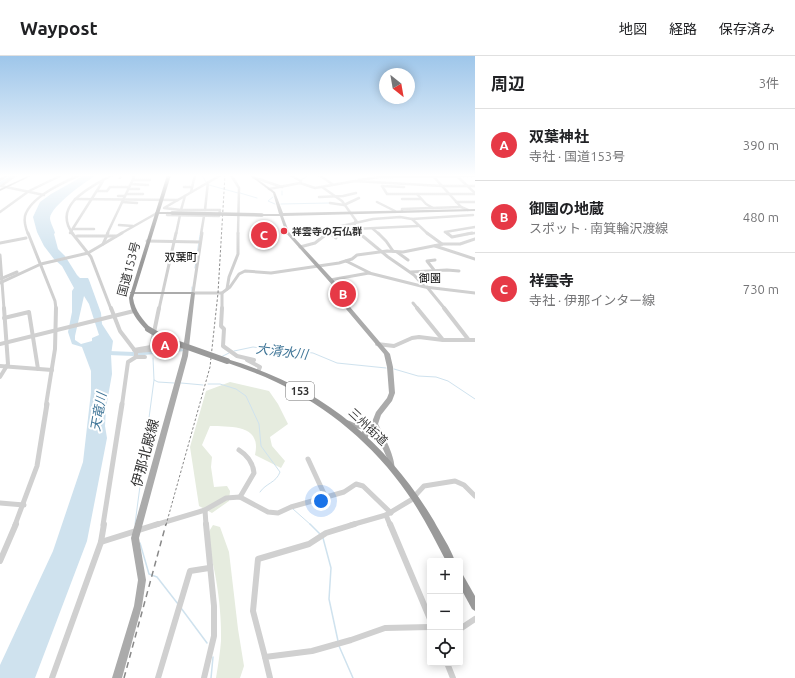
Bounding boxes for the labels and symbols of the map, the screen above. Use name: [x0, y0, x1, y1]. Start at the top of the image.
north arrow: [379, 68, 415, 104]
pin: C: [251, 220, 277, 250]
marker: 祥雲寺の石仏群: [279, 226, 289, 236]
place label: 祥雲寺の石仏群: [292, 226, 362, 237]
street label: 国道153号: [115, 240, 142, 298]
district label: 双葉町: [165, 251, 198, 263]
district label: 御園: [418, 272, 441, 284]
pin: B: [330, 279, 356, 309]
pin: A: [152, 330, 178, 360]
water label: 大清水川: [255, 341, 311, 361]
road number: 153: [286, 382, 314, 400]
water label: 天竜川: [88, 390, 109, 432]
street label: 三州街道: [346, 406, 390, 448]
street label: 伊那北殿線: [128, 417, 162, 489]
your location: [311, 491, 331, 511]

